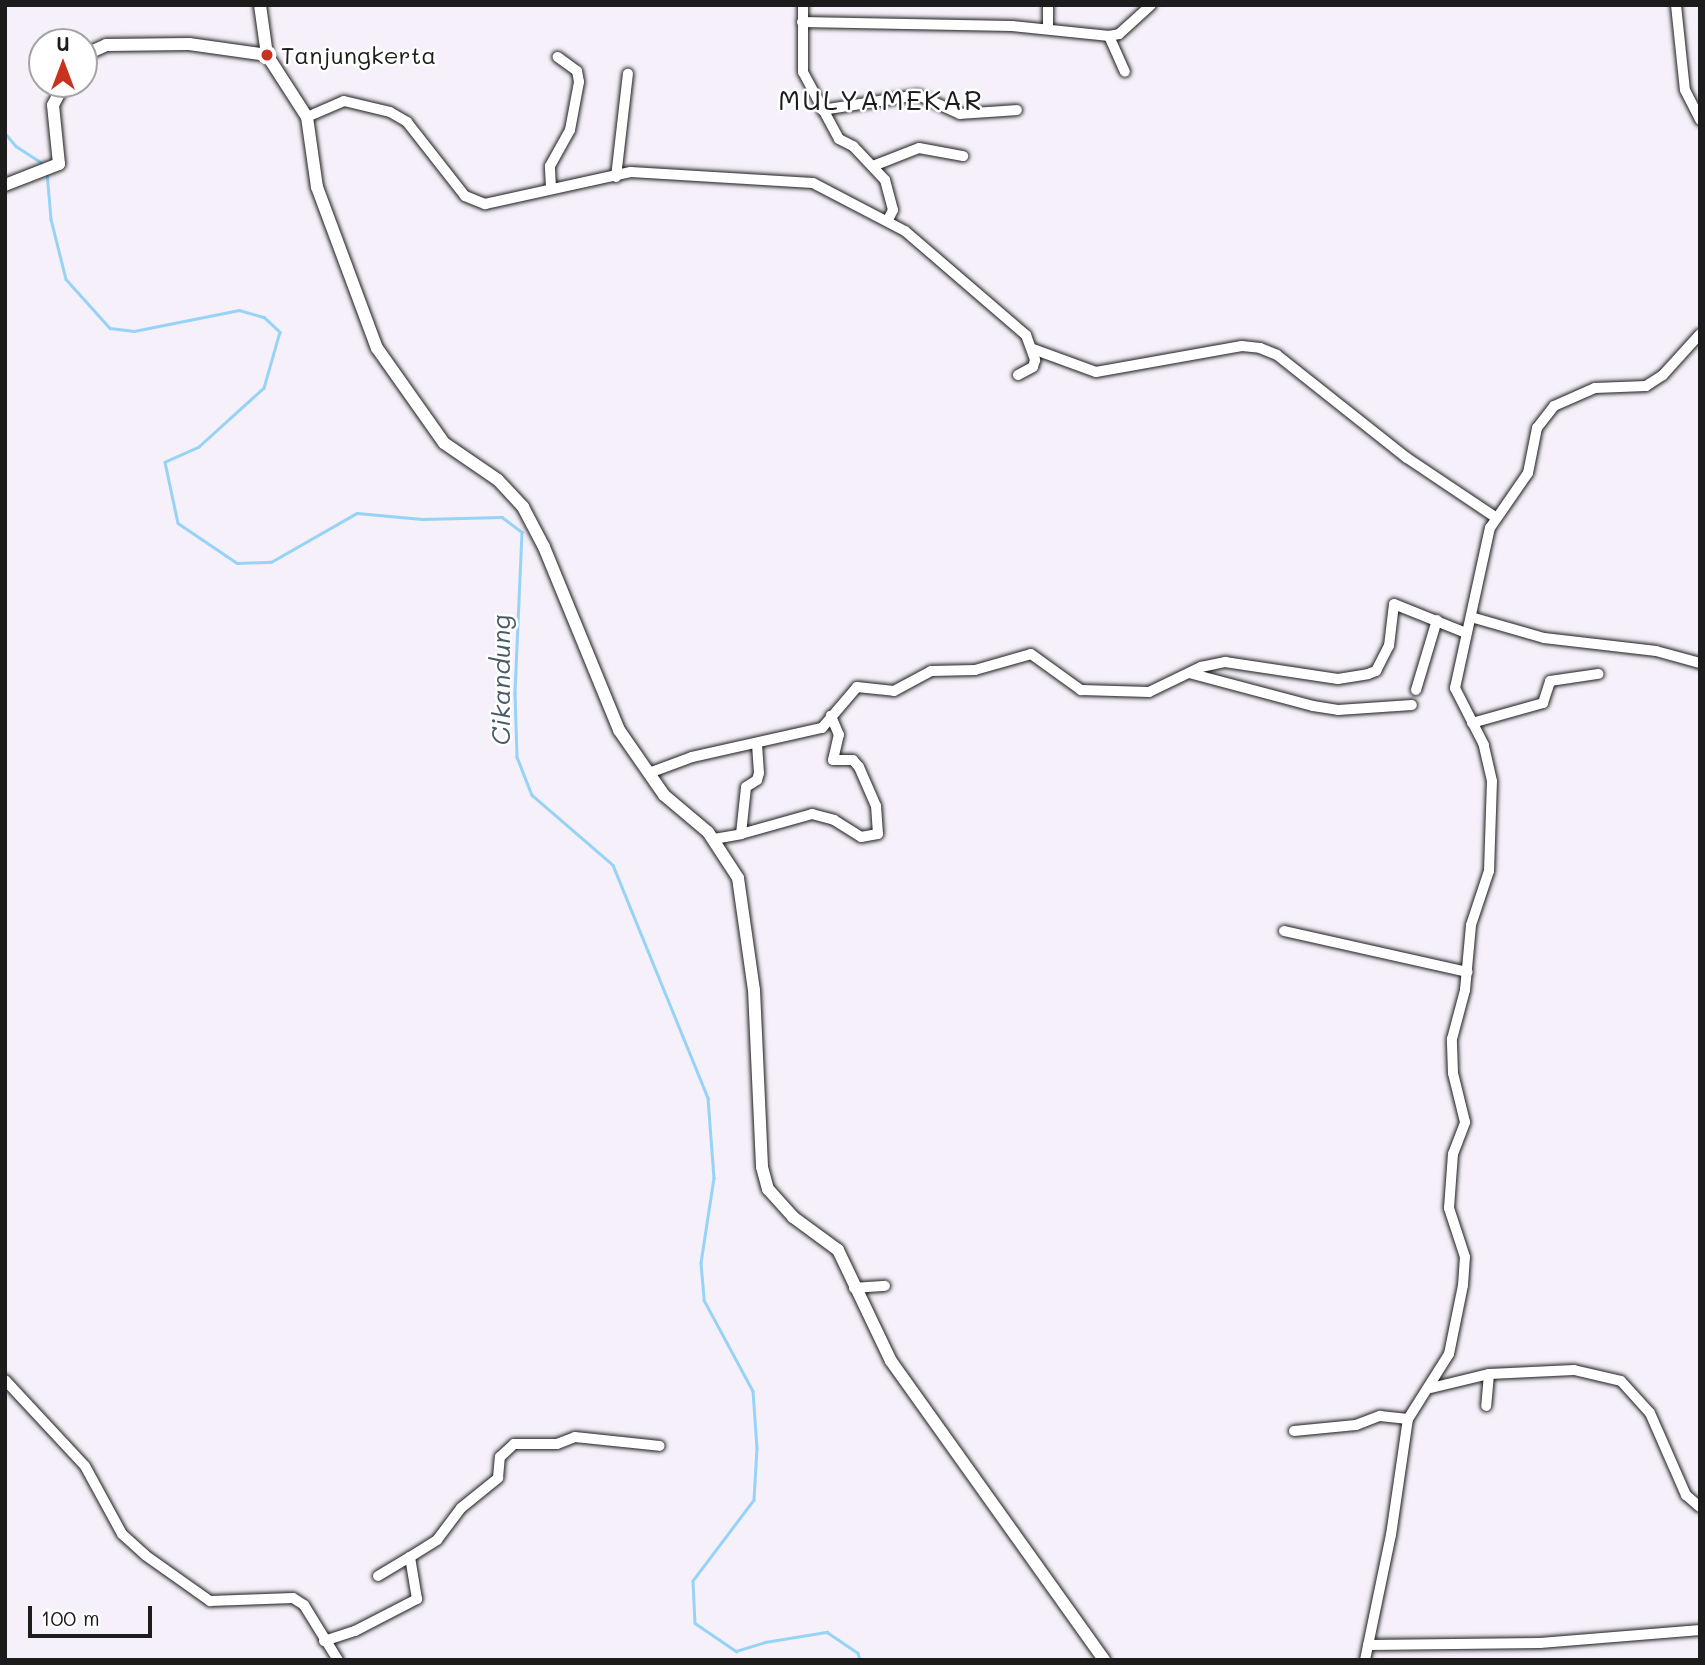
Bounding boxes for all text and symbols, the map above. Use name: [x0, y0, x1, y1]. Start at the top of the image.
north arrow: [28, 28, 98, 98]
text: U: [56, 31, 70, 56]
place label: Tanjungkerta: [281, 41, 436, 69]
marker: Tanjungkerta: [259, 47, 275, 63]
district label: MULYAMEKAR: [779, 82, 983, 116]
water label: Cikandung: [485, 614, 517, 746]
scale bar: [32, 1592, 156, 1636]
text: 100 m: [41, 1604, 100, 1631]

